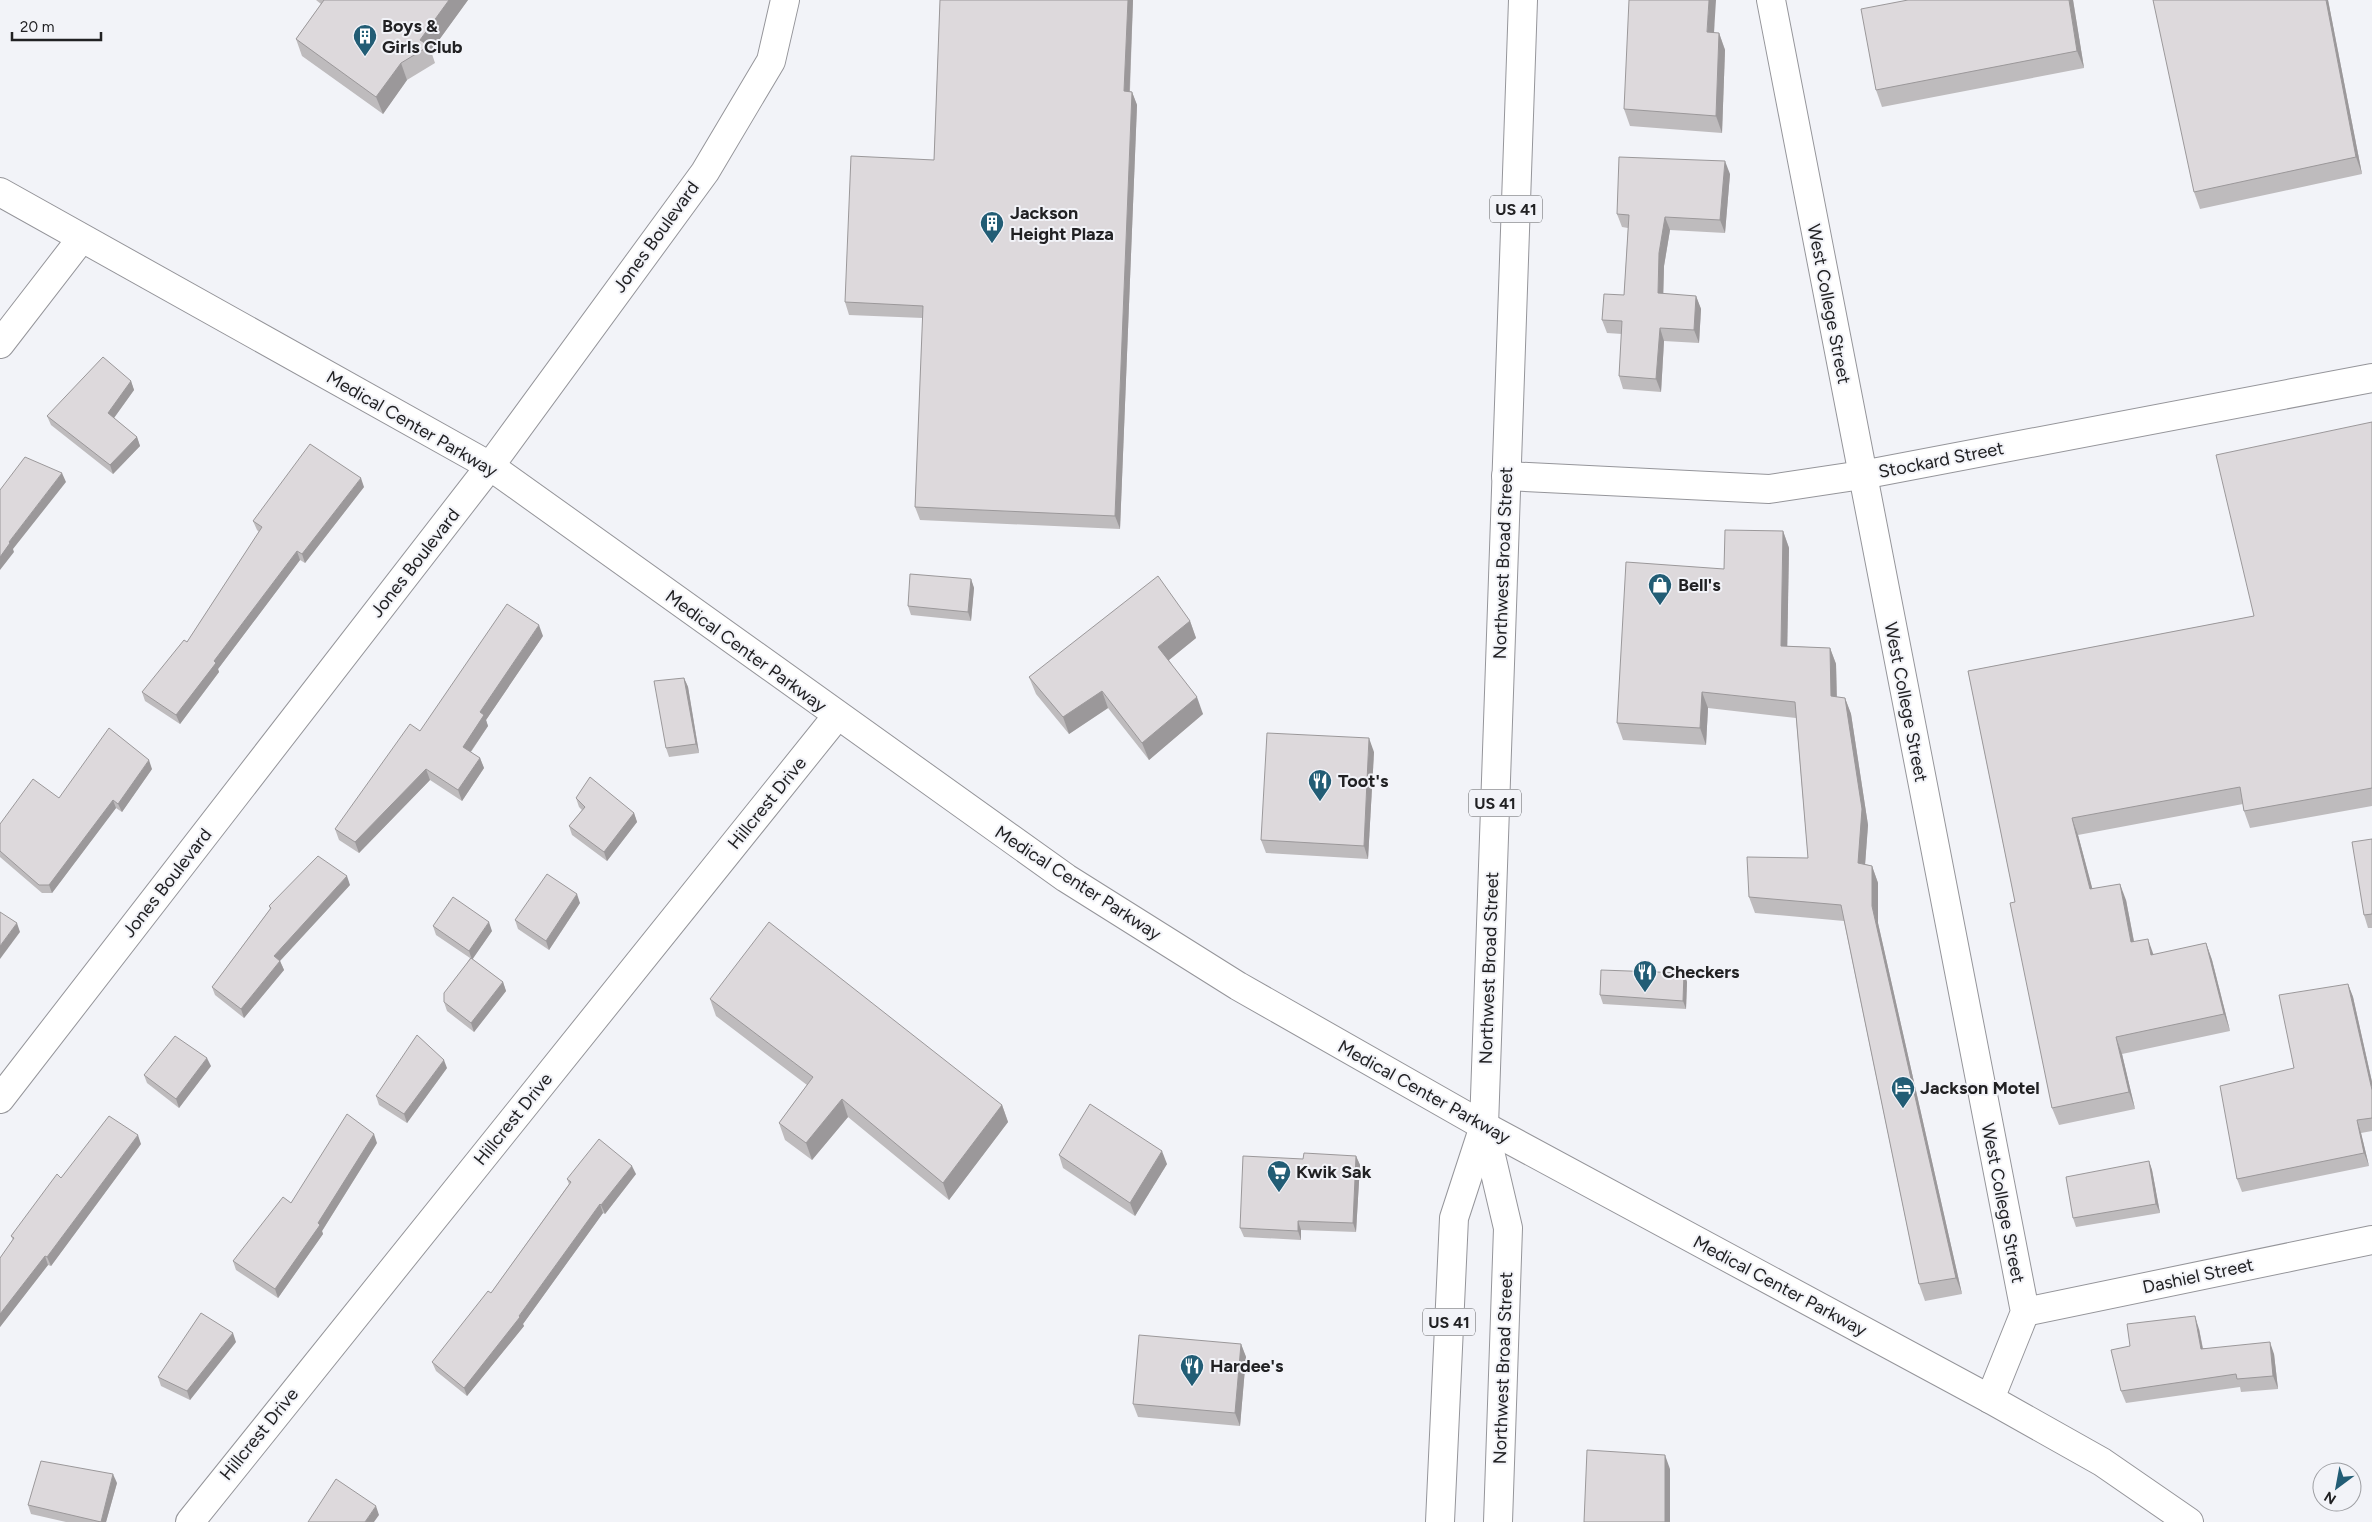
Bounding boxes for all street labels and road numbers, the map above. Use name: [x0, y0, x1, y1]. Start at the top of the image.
street label: Jones Boulevard: [608, 177, 704, 297]
road number: US 41: [1490, 195, 1542, 222]
street label: West College Street: [1803, 222, 1855, 386]
street label: Medical Center Parkway: [323, 366, 502, 482]
street label: Stockard Street: [1876, 437, 2006, 483]
street label: Northwest Broad Street: [1489, 466, 1517, 660]
street label: Jones Boulevard: [366, 504, 464, 622]
street label: Medical Center Parkway: [661, 585, 831, 717]
street label: West College Street: [1880, 620, 1932, 784]
street label: Hillcrest Drive: [723, 752, 811, 854]
road number: US 41: [1469, 790, 1521, 816]
street label: Medical Center Parkway: [991, 821, 1166, 945]
street label: Jones Boulevard: [118, 824, 216, 942]
street label: Northwest Broad Street: [1475, 871, 1503, 1065]
street label: Medical Center Parkway: [1334, 1035, 1515, 1149]
street label: Hillcrest Drive: [469, 1068, 557, 1170]
street label: West College Street: [1977, 1121, 2029, 1285]
street label: Medical Center Parkway: [1689, 1231, 1871, 1341]
street label: Dashiel Street: [2141, 1253, 2256, 1298]
street label: Northwest Broad Street: [1489, 1271, 1517, 1465]
road number: US 41: [1423, 1308, 1475, 1335]
street label: Hillcrest Drive: [215, 1383, 303, 1485]

